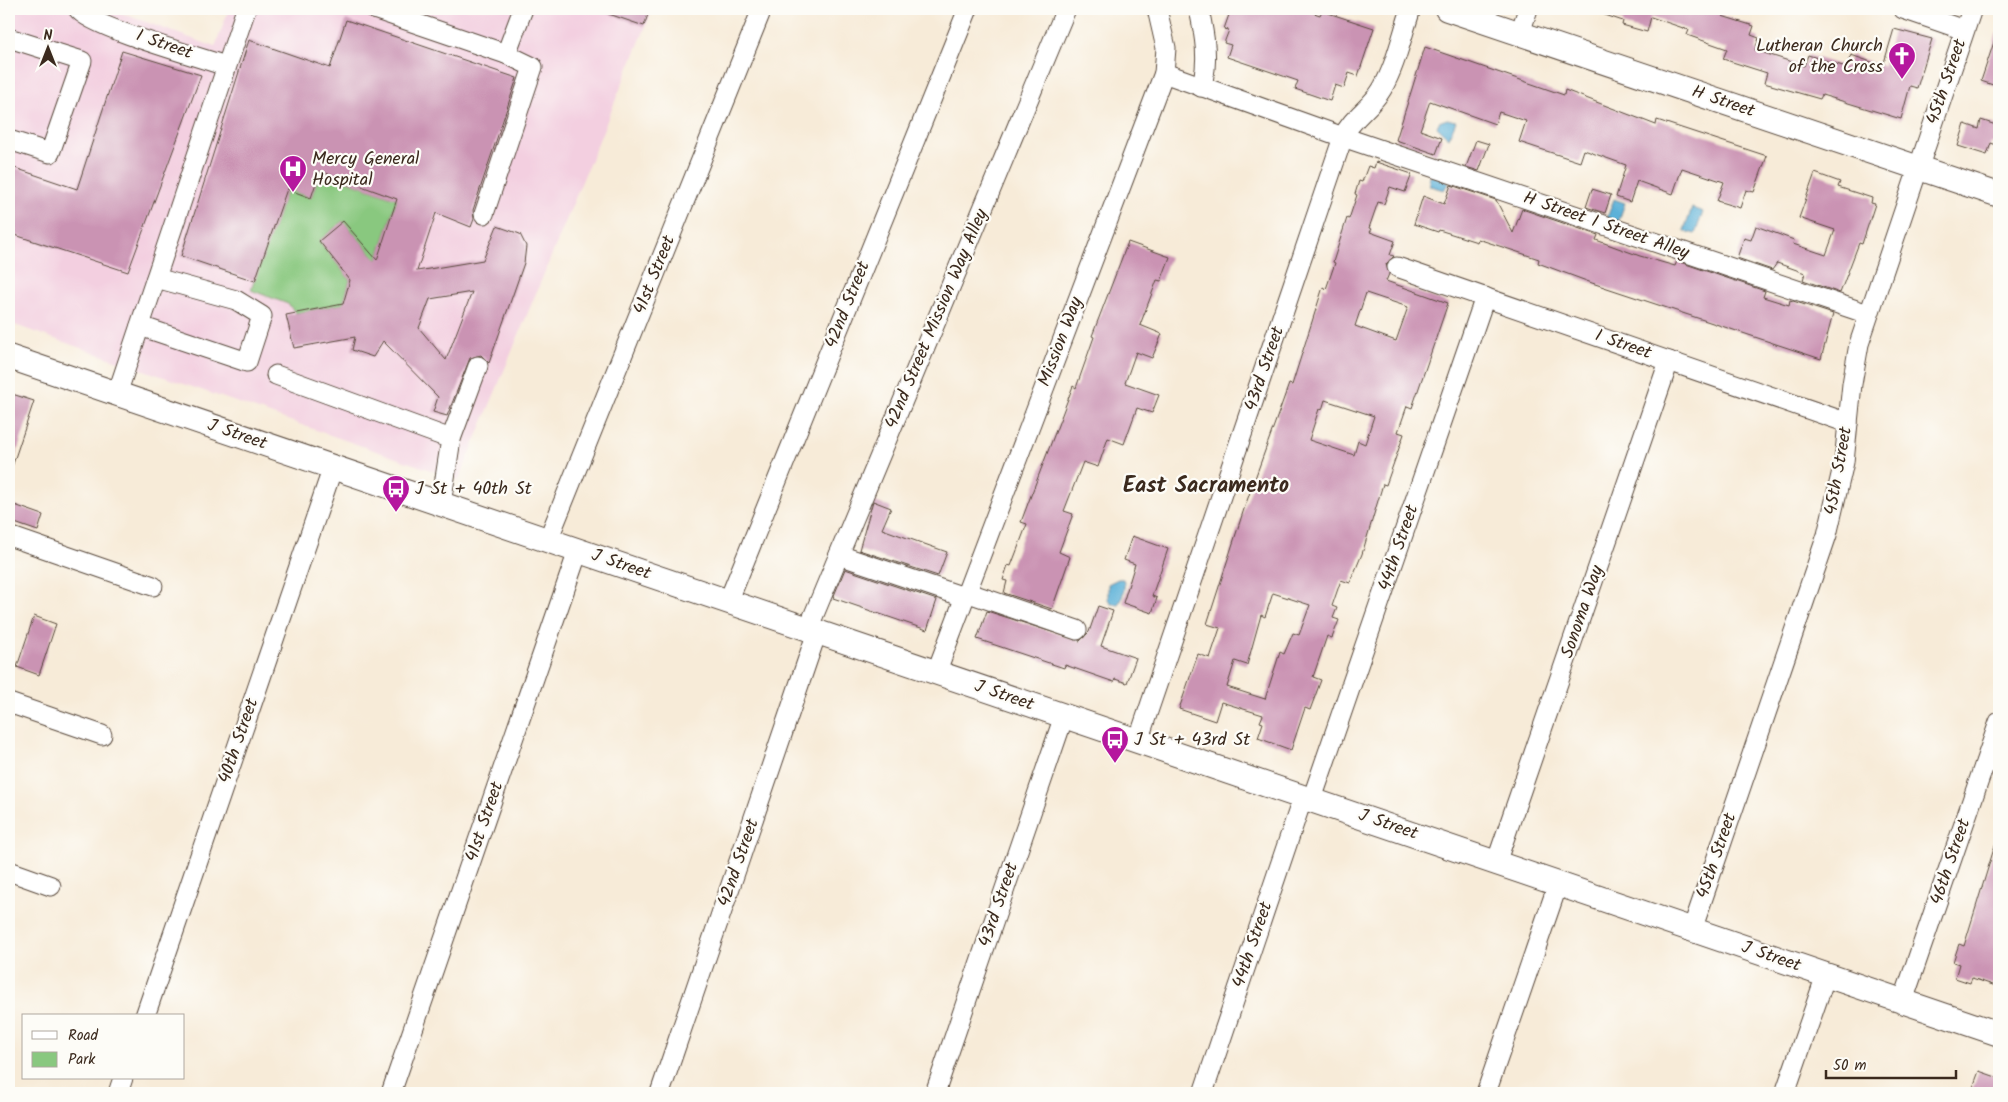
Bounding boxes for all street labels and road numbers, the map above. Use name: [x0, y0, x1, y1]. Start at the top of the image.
street label: I Street: [132, 22, 197, 69]
street label: 45th Street: [1919, 34, 1976, 129]
street label: H Street: [1688, 78, 1759, 127]
street label: H Street I Street Alley: [1519, 184, 1694, 268]
street label: 42nd Street Mission Way Alley: [877, 204, 997, 434]
street label: 41st Street: [626, 230, 684, 319]
street label: 42nd Street: [817, 256, 879, 353]
street label: Mission Way: [1031, 292, 1092, 391]
street label: 43rd Street: [1237, 322, 1293, 415]
street label: I Street: [1591, 322, 1656, 369]
street label: J Street: [203, 411, 272, 459]
street label: 45th Street: [1817, 424, 1861, 517]
street label: 44th Street: [1371, 500, 1428, 595]
street label: J Street: [587, 541, 656, 589]
street label: Sonoma Way: [1554, 561, 1613, 662]
street label: J Street: [970, 672, 1039, 720]
street label: 40th Street: [211, 694, 267, 788]
street label: 41st Street: [458, 777, 513, 866]
street label: J Street: [1354, 801, 1423, 849]
street label: 45th Street: [1689, 808, 1746, 903]
street label: 42nd Street: [710, 814, 768, 911]
street label: 46th Street: [1923, 814, 1980, 909]
street label: 43rd Street: [971, 858, 1027, 951]
street label: 44th Street: [1225, 897, 1282, 992]
street label: J Street: [1737, 933, 1806, 981]

